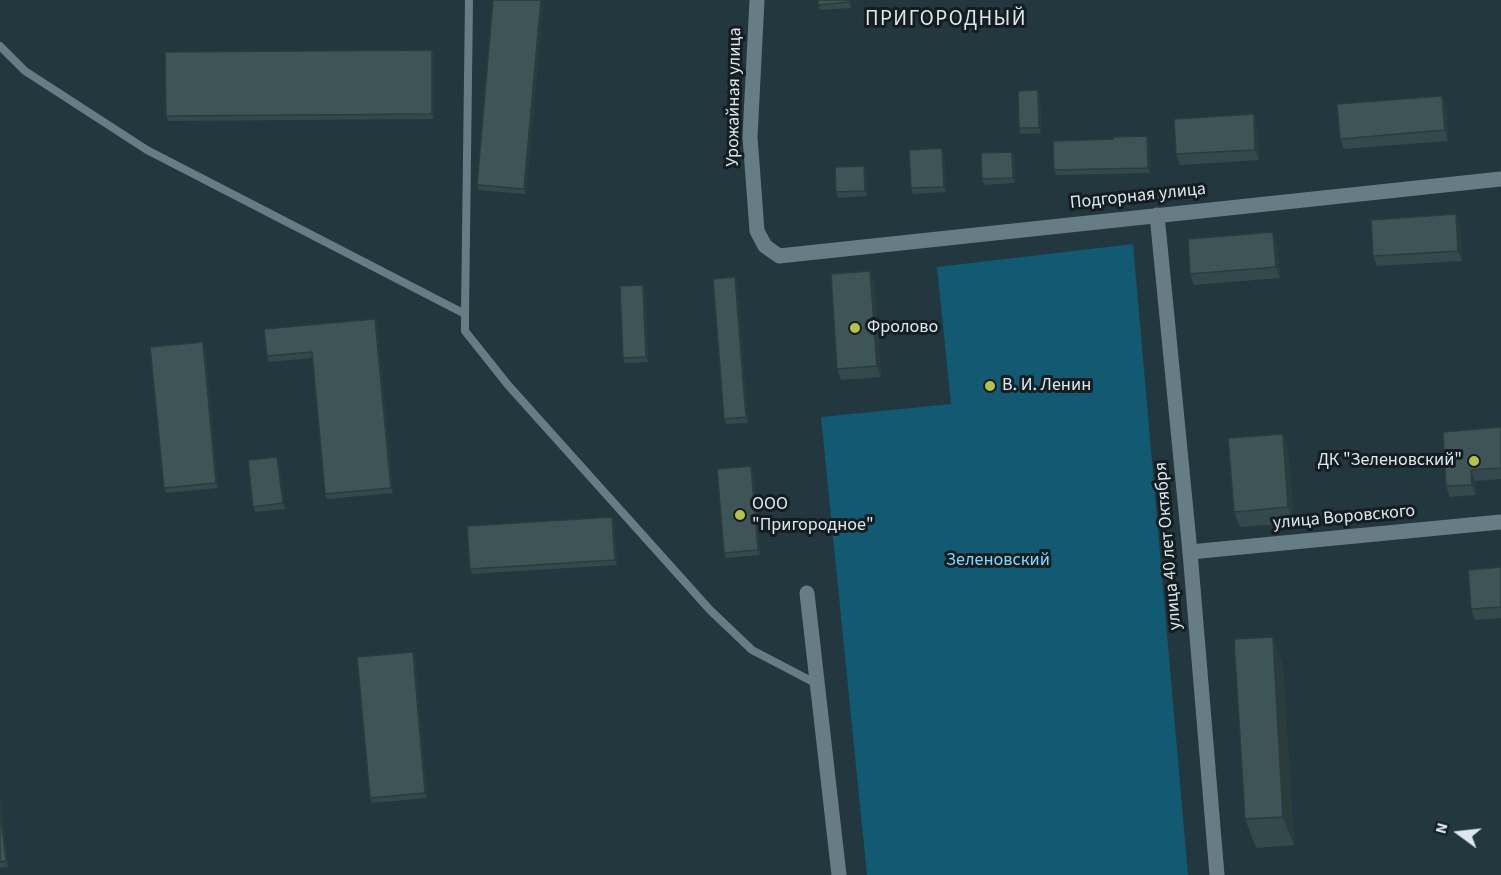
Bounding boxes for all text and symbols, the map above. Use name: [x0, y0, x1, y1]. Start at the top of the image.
district label: ПРИГОРОДНЫЙ: [865, 7, 1027, 33]
street label: Урожайная улица: [723, 27, 747, 167]
street label: Подгорная улица: [1069, 179, 1207, 215]
place label: Фролово: [867, 317, 938, 339]
marker: Фролово: [848, 321, 862, 335]
place label: В. И. Ленин: [1002, 375, 1091, 397]
marker: В. И. Ленин: [983, 379, 997, 393]
place label: ДК "Зеленовский": [1318, 450, 1462, 472]
marker: ДК "Зеленовский": [1467, 454, 1481, 468]
street label: улица 40 лет Октября: [1151, 461, 1187, 631]
place label: ООО "Пригородное": [752, 494, 874, 536]
street label: улица Воровского: [1272, 501, 1416, 535]
marker: ООО "Пригородное": [733, 508, 747, 522]
park label: Зеленовский: [946, 550, 1050, 572]
north arrow: [1429, 803, 1489, 863]
text: N: [1430, 820, 1454, 836]

